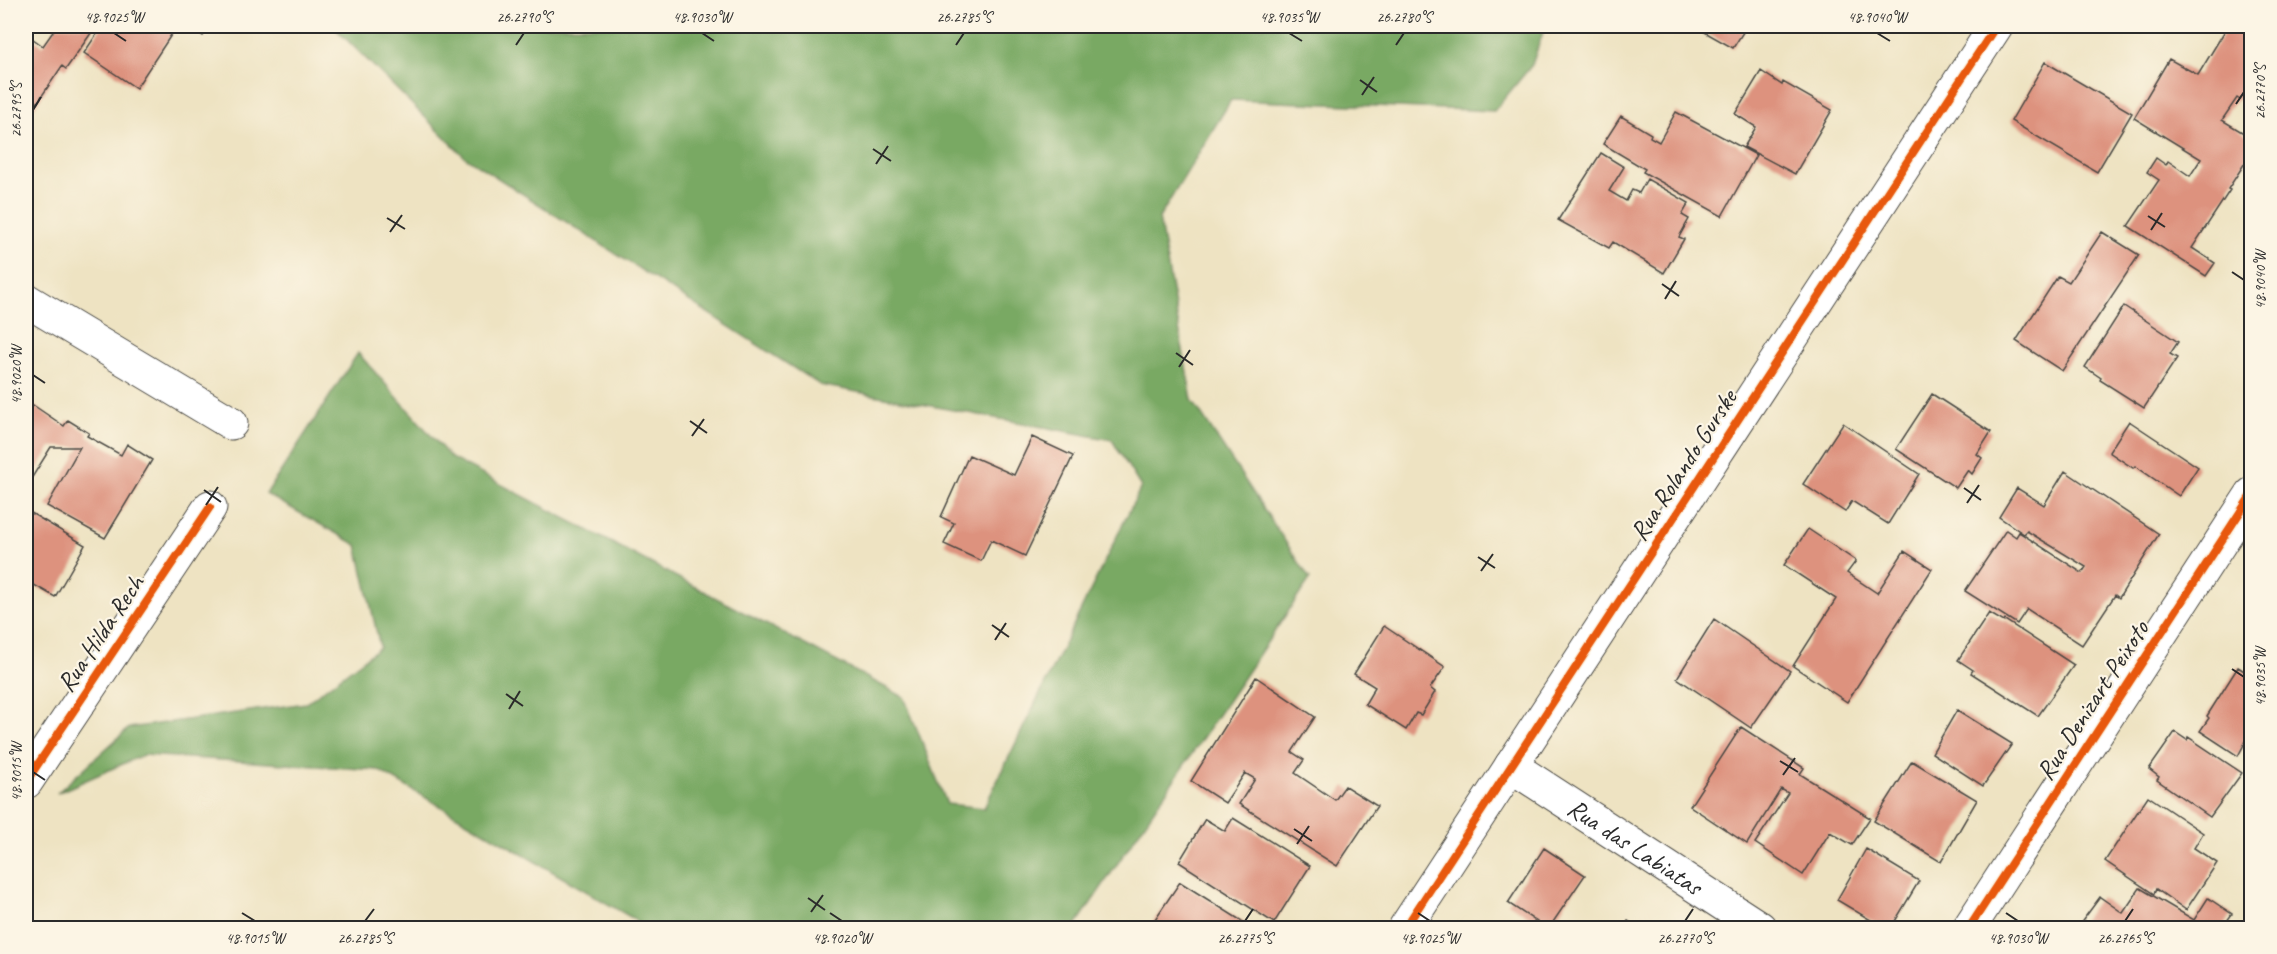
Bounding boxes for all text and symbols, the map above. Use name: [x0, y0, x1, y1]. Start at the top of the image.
text: 48.9025°W: [85, 8, 146, 27]
text: 26.2790°S: [496, 8, 554, 27]
text: 48.9030°W: [673, 8, 734, 27]
text: 26.2785°S: [936, 8, 994, 27]
text: 48.9035°W: [1260, 8, 1321, 27]
text: 26.2780°S: [1376, 8, 1434, 27]
text: 48.9040°W: [1848, 8, 1909, 27]
text: 26.2770°S: [2251, 62, 2270, 120]
text: 26.2795°S: [7, 80, 26, 138]
text: 48.9040°W: [2251, 248, 2270, 309]
text: 48.9020°W: [7, 343, 26, 404]
street label: Rua Rolando Gurske: [1622, 382, 1746, 547]
street label: Rua Hilda Rech: [49, 567, 153, 698]
street label: Rua Denizart Peixoto: [2029, 613, 2157, 786]
text: 48.9035°W: [2251, 645, 2270, 706]
text: 48.9015°W: [7, 740, 26, 801]
street label: Rua das Labiatas: [1561, 791, 1710, 904]
text: 48.9015°W: [226, 929, 287, 948]
text: 26.2785°S: [337, 929, 395, 948]
text: 48.9020°W: [813, 929, 874, 948]
text: 26.2775°S: [1217, 929, 1275, 948]
text: 48.9025°W: [1401, 929, 1462, 948]
text: 26.2770°S: [1657, 929, 1715, 948]
text: 48.9030°W: [1989, 929, 2050, 948]
text: 26.2765°S: [2097, 929, 2155, 948]

